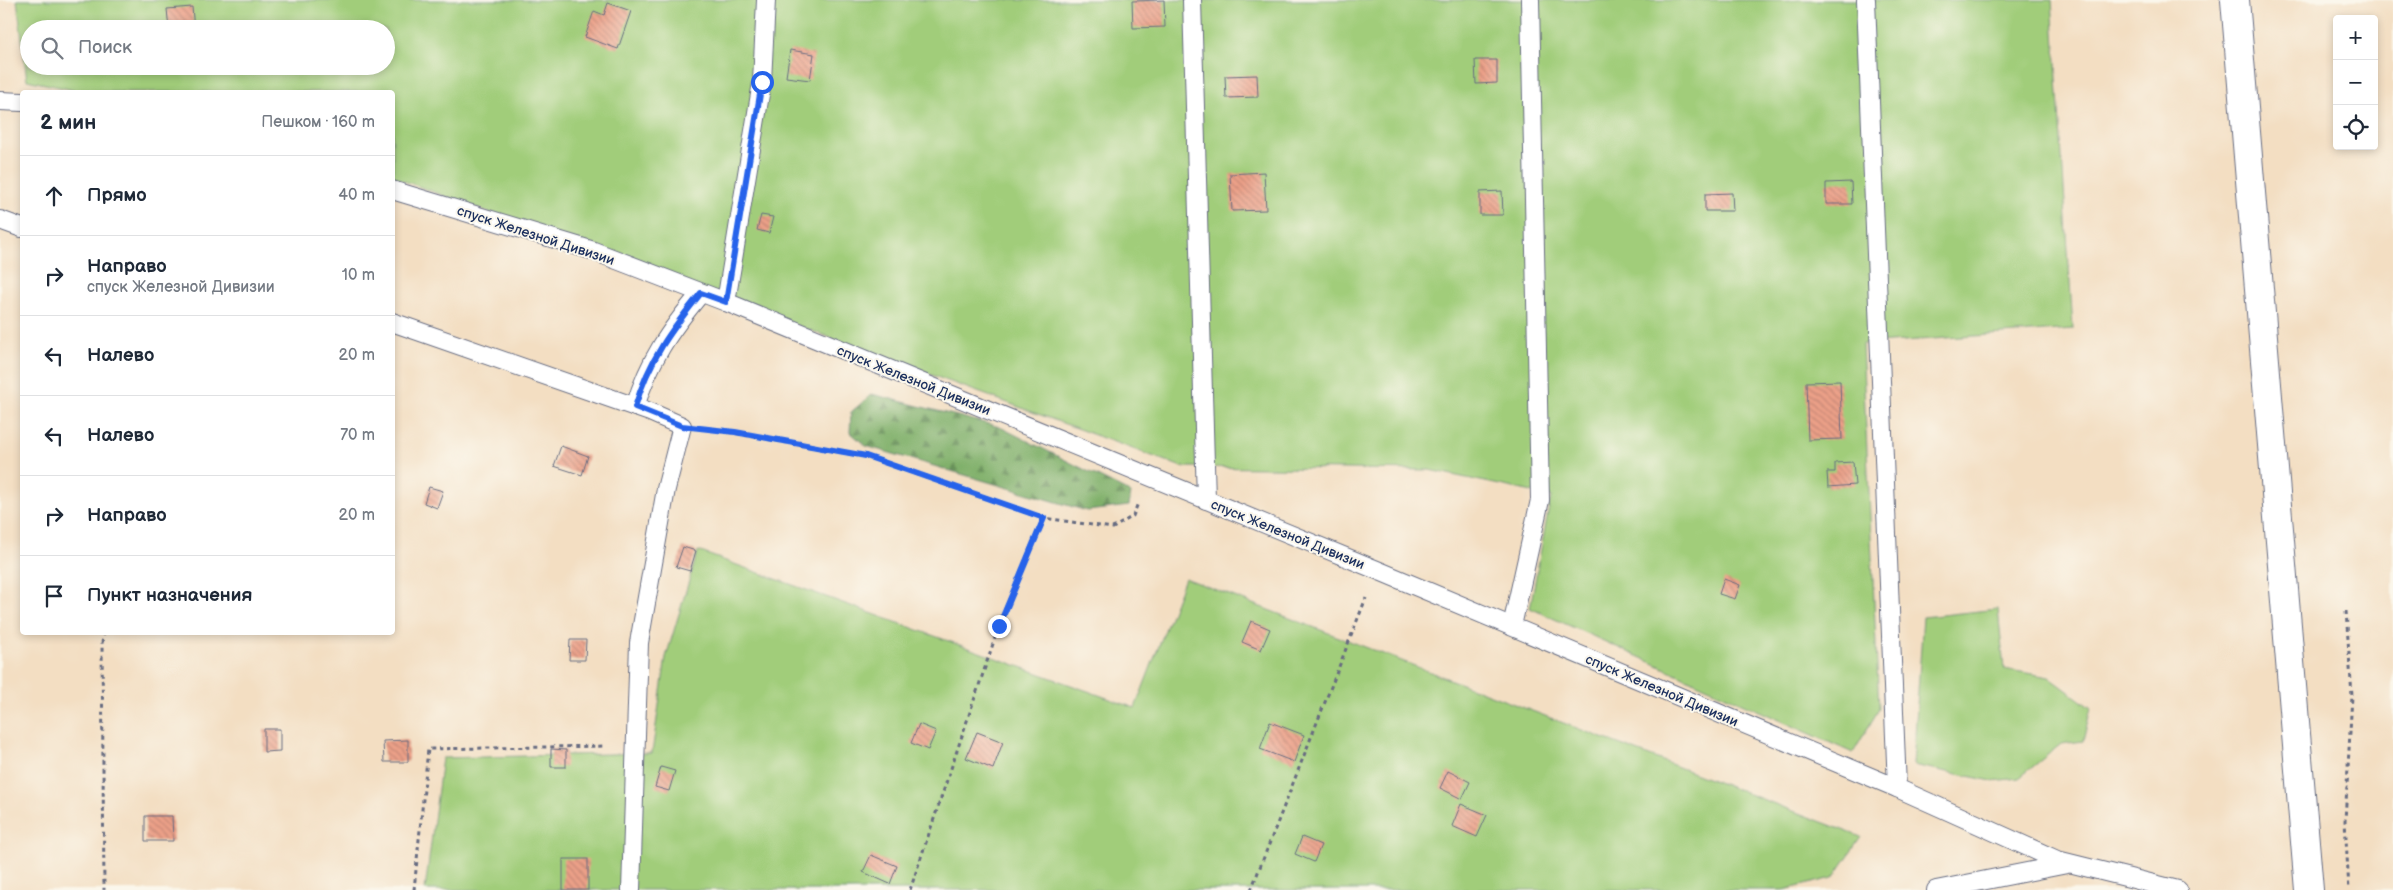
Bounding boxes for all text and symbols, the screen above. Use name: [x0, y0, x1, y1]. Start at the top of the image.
map controls: [2333, 15, 2378, 150]
button: +: [2333, 15, 2378, 60]
search box: [20, 20, 395, 75]
icon: search: [38, 34, 66, 62]
text: Поиск: [78, 36, 132, 59]
button: −: [2333, 60, 2378, 105]
route start: [751, 71, 774, 94]
button: locate: [2333, 105, 2378, 150]
text: 2 мин: [40, 110, 96, 135]
text: Пешком · 160 m: [261, 113, 375, 132]
icon: ahead: [40, 182, 68, 210]
text: Прямо: [87, 184, 147, 207]
text: 40 m: [338, 186, 375, 205]
street label: спуск Железной Дивизии: [455, 202, 617, 269]
text: Направо: [87, 255, 167, 278]
icon: right: [40, 262, 68, 290]
text: 10 m: [342, 266, 375, 285]
text: спуск Железной Дивизии: [87, 278, 275, 297]
icon: left: [40, 342, 68, 370]
street label: спуск Железной Дивизии: [834, 342, 993, 419]
text: Налево: [87, 344, 154, 367]
text: 20 m: [339, 346, 375, 365]
icon: left: [40, 422, 68, 450]
text: Налево: [87, 424, 154, 447]
text: 70 m: [340, 426, 375, 445]
street label: спуск Железной Дивизии: [1208, 496, 1367, 573]
icon: right: [40, 502, 68, 530]
text: Направо: [87, 504, 167, 527]
text: 20 m: [339, 506, 375, 525]
icon: arrive: [40, 582, 68, 610]
text: Пункт назначения: [87, 584, 252, 607]
route end: [988, 615, 1011, 638]
street label: спуск Железной Дивизии: [1583, 651, 1741, 730]

